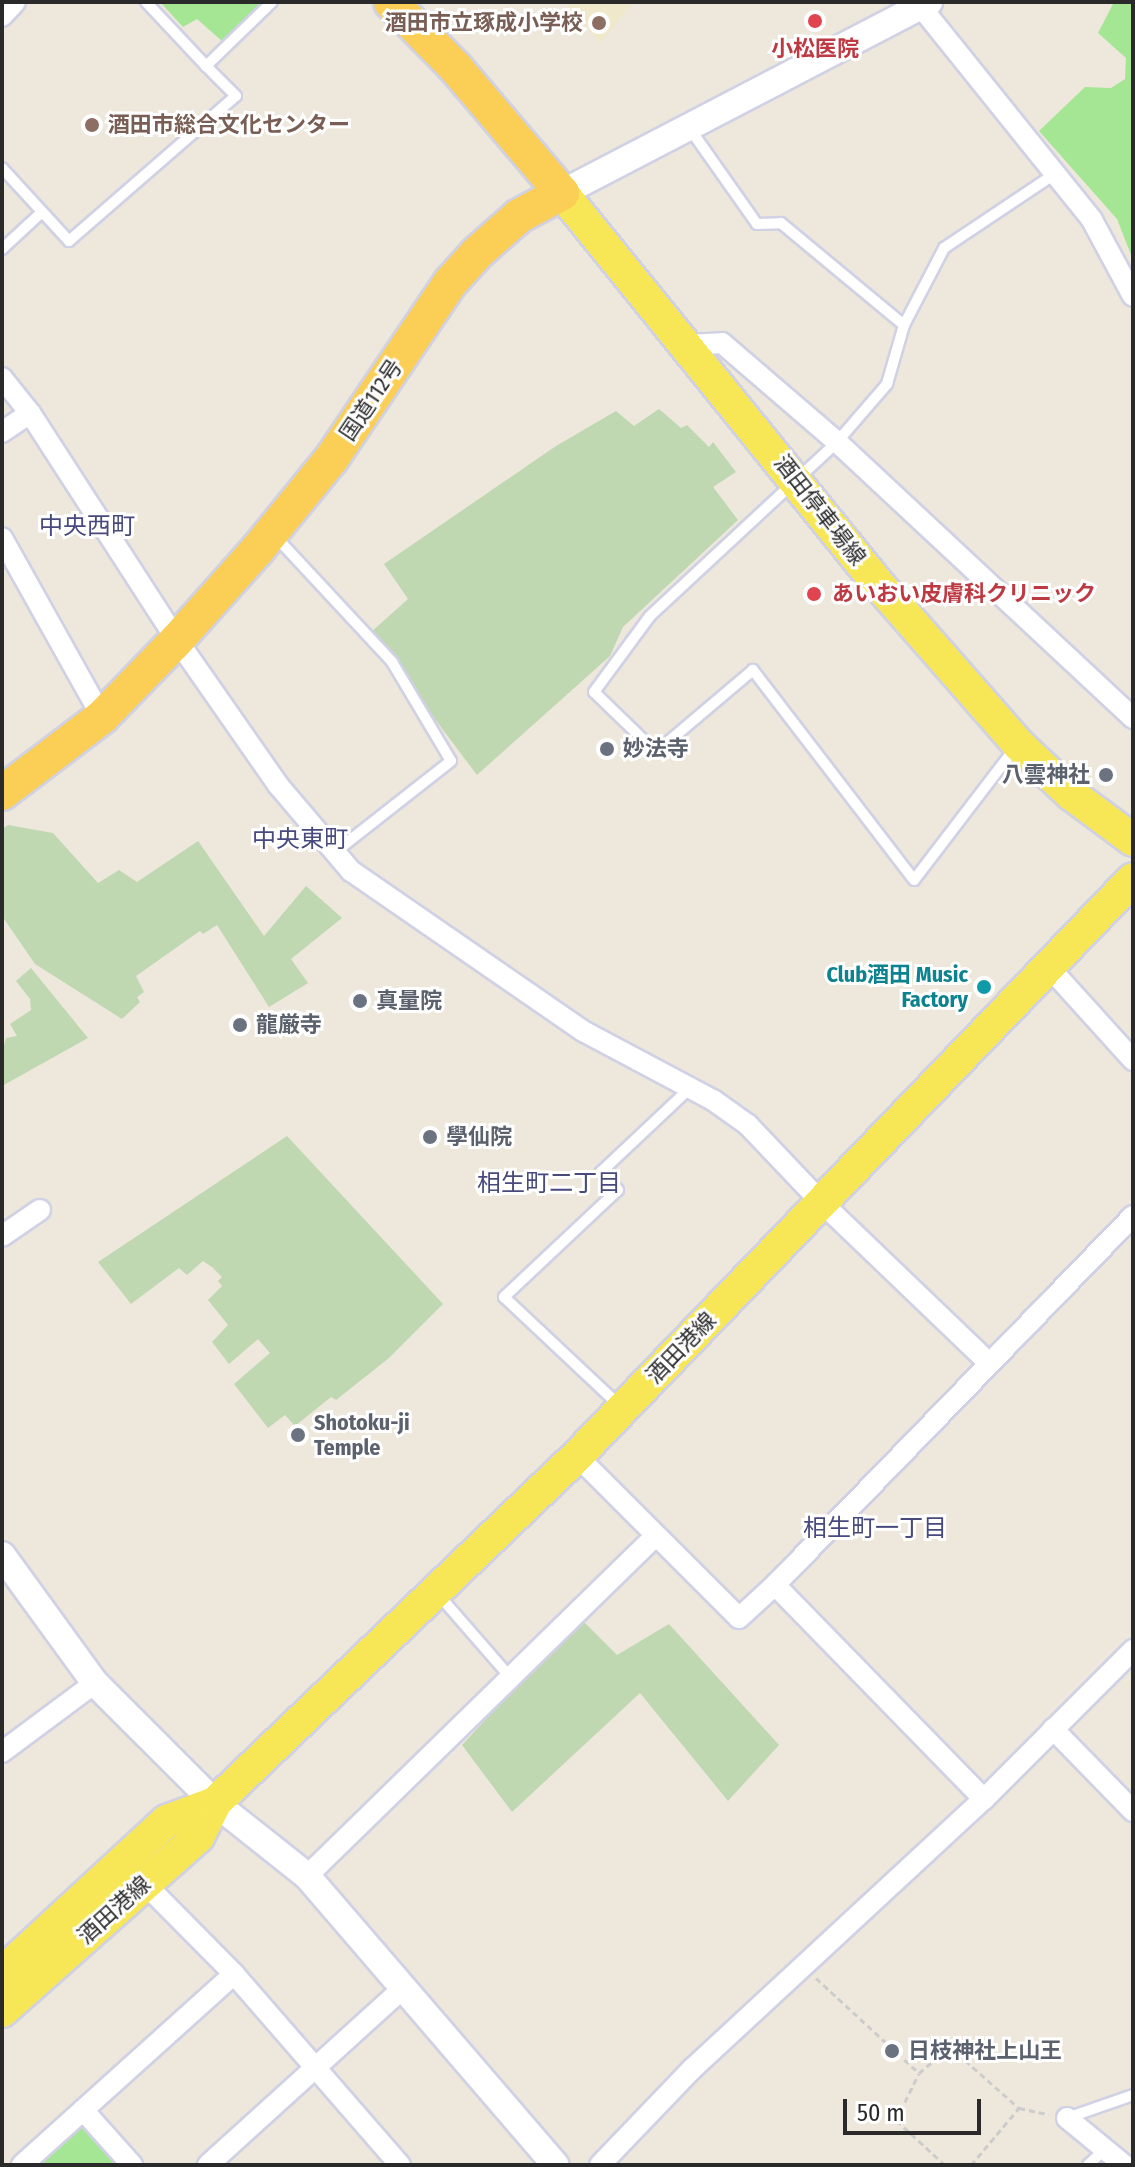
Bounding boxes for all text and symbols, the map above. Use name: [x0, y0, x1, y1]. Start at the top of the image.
place label: 酒田市立琢成小学校: [385, 10, 583, 36]
marker: 小松医院: [804, 10, 826, 32]
marker: 酒田市立琢成小学校: [590, 14, 608, 32]
place label: 小松医院: [771, 36, 859, 62]
place label: 酒田市総合文化センター: [108, 112, 350, 138]
marker: 酒田市総合文化センター: [83, 116, 101, 134]
street label: 国道112号: [334, 354, 408, 446]
street label: 酒田停車場線: [769, 450, 871, 570]
district label: 中央西町: [39, 513, 135, 541]
place label: あいおい皮膚科クリニック: [832, 581, 1096, 607]
marker: あいおい皮膚科クリニック: [803, 583, 825, 605]
place label: 妙法寺: [623, 736, 689, 762]
marker: 妙法寺: [598, 740, 616, 758]
place label: 八雲神社: [1002, 762, 1090, 788]
marker: 八雲神社: [1097, 766, 1115, 784]
district label: 中央東町: [252, 826, 348, 854]
place label: Club酒田 Music Factory: [827, 961, 968, 1012]
marker: Club酒田 Music Factory: [975, 978, 993, 996]
place label: 真量院: [376, 988, 442, 1014]
marker: 真量院: [351, 992, 369, 1010]
place label: 龍厳寺: [256, 1012, 322, 1038]
marker: 龍厳寺: [231, 1016, 249, 1034]
place label: 學仙院: [446, 1124, 512, 1150]
marker: 學仙院: [421, 1128, 439, 1146]
district label: 相生町二丁目: [477, 1170, 621, 1198]
street label: 酒田港線: [641, 1307, 721, 1389]
place label: Shotoku-ji Temple: [314, 1409, 410, 1460]
marker: Shotoku-ji Temple: [289, 1426, 307, 1444]
district label: 相生町一丁目: [803, 1515, 947, 1543]
street label: 酒田港線: [72, 1871, 156, 1949]
place label: 日枝神社上山王: [908, 2038, 1062, 2064]
marker: 日枝神社上山王: [883, 2042, 901, 2060]
scale bar: [847, 2083, 985, 2133]
text: 50 m: [857, 2099, 905, 2127]

